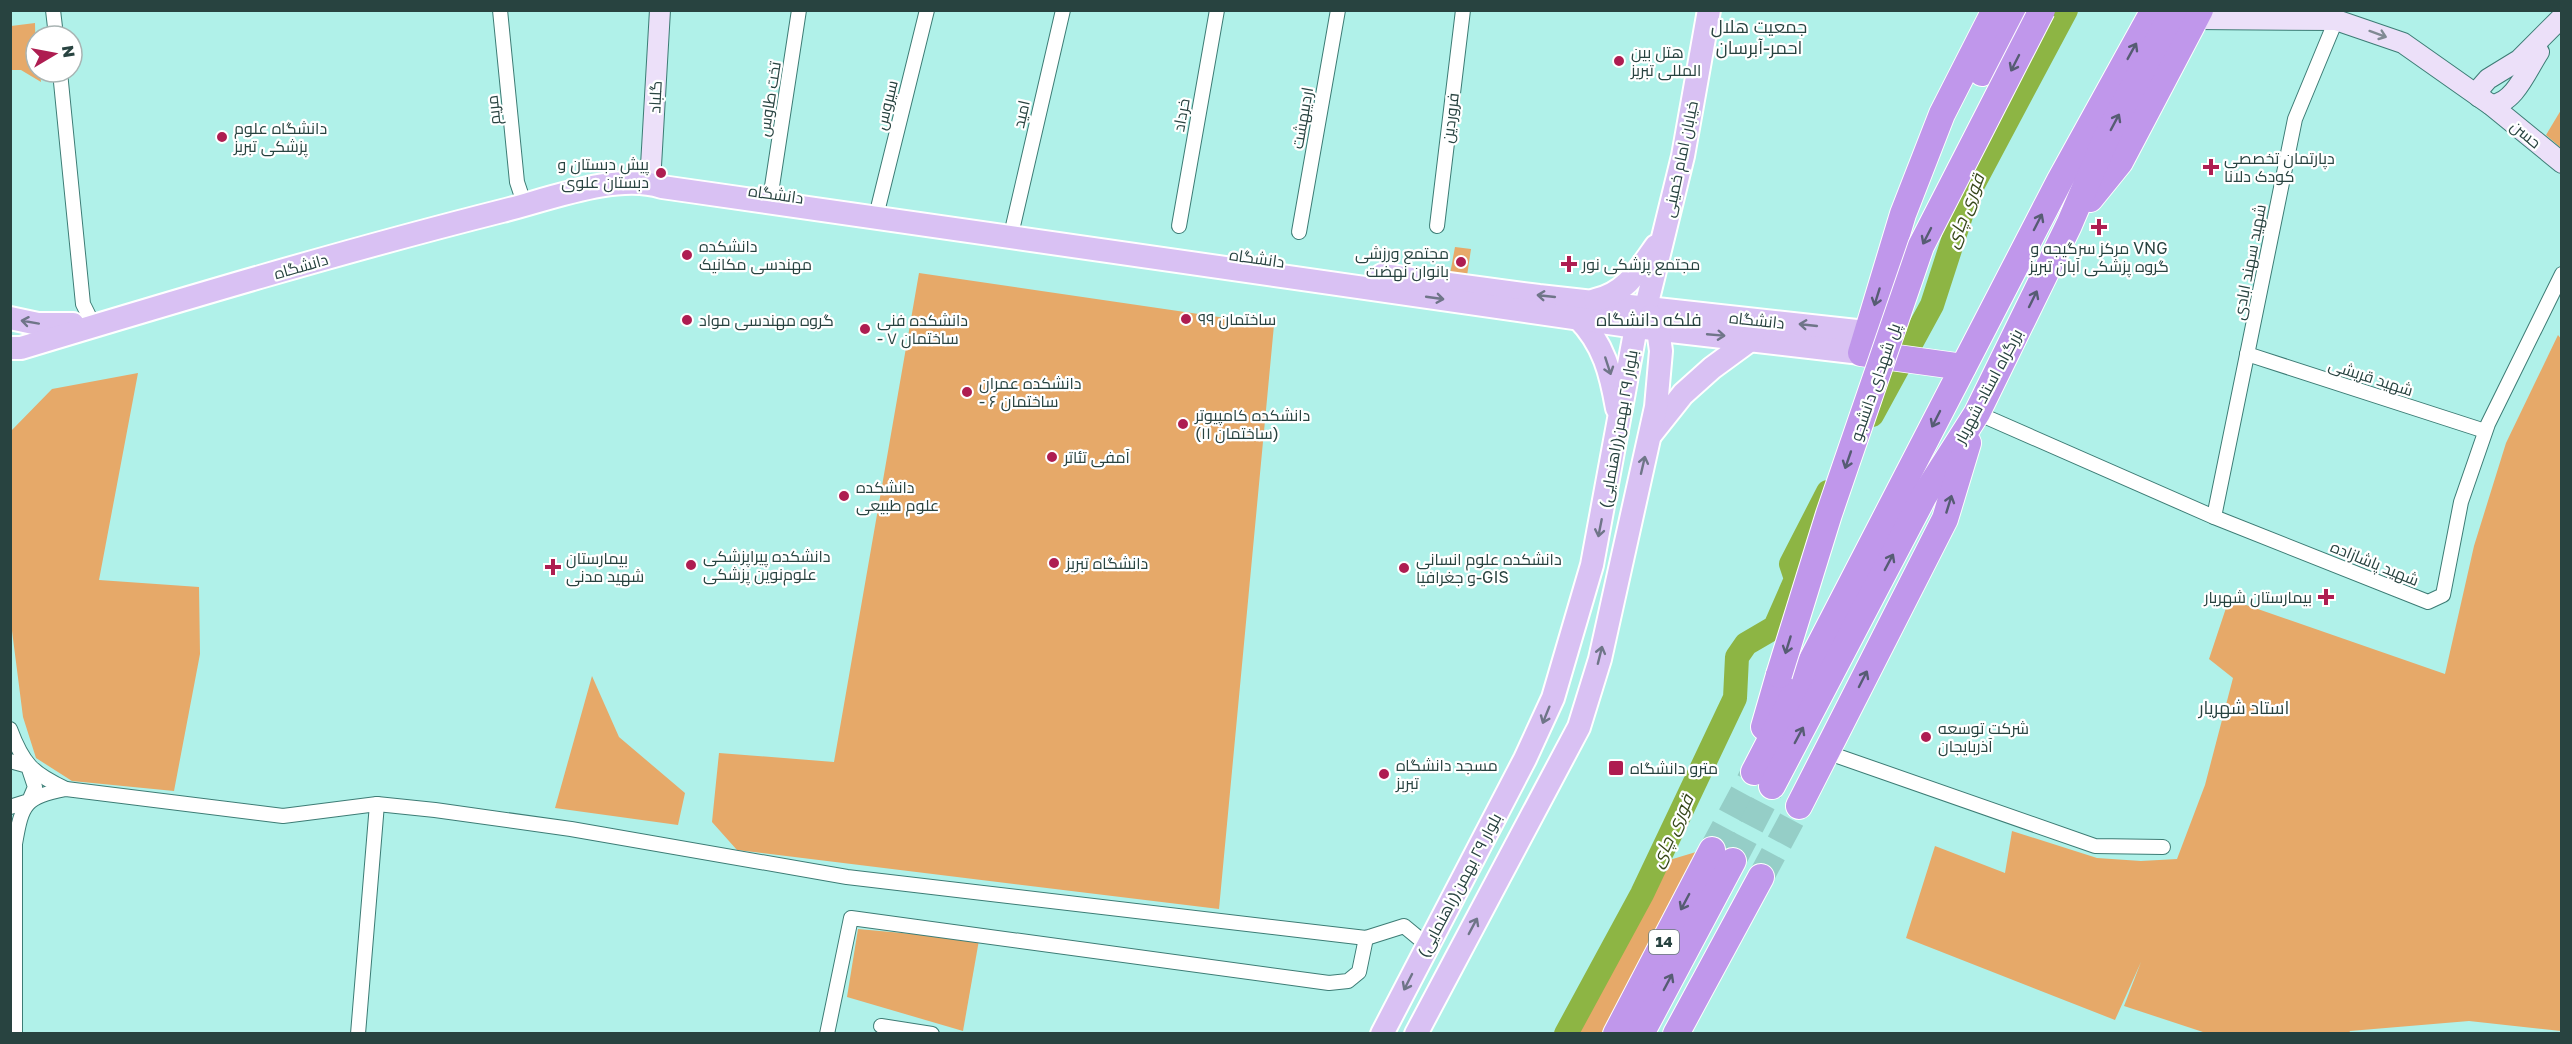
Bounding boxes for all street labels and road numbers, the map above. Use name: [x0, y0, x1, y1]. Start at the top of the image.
street label: تخت طاوس: [753, 59, 786, 138]
street label: سیروس: [870, 78, 903, 132]
street label: گلباد: [644, 80, 666, 114]
street label: اردیبهشت: [1287, 85, 1318, 151]
street label: فروردین: [1437, 92, 1464, 144]
street label: مریم: [481, 94, 506, 126]
street label: خرداد: [1168, 97, 1194, 133]
street label: امید: [1008, 98, 1034, 130]
street label: خیابان امام خمینی: [1658, 99, 1704, 219]
street label: حسن: [2506, 116, 2545, 153]
street label: دانشگاه: [747, 180, 805, 208]
street label: شهید سهند ابادی: [2228, 202, 2271, 322]
street label: دانشگاه: [1228, 244, 1286, 272]
street label: دانشگاه: [272, 249, 330, 283]
street label: دانشگاه: [1728, 307, 1786, 333]
street label: پل شهدای دانشجو: [1845, 320, 1907, 444]
street label: بزرگراه استاد شهریار: [1949, 325, 2028, 448]
street label: بلوار ٢٩ بهمن(راهنمایی): [1594, 348, 1643, 510]
street label: شهید قریشی: [2326, 354, 2416, 401]
street label: شهید پاشازاده: [2327, 536, 2422, 592]
street label: بلوار ٢٩ بهمن(راهنمایی): [1412, 809, 1506, 961]
road number: 14: [1649, 930, 1679, 954]

